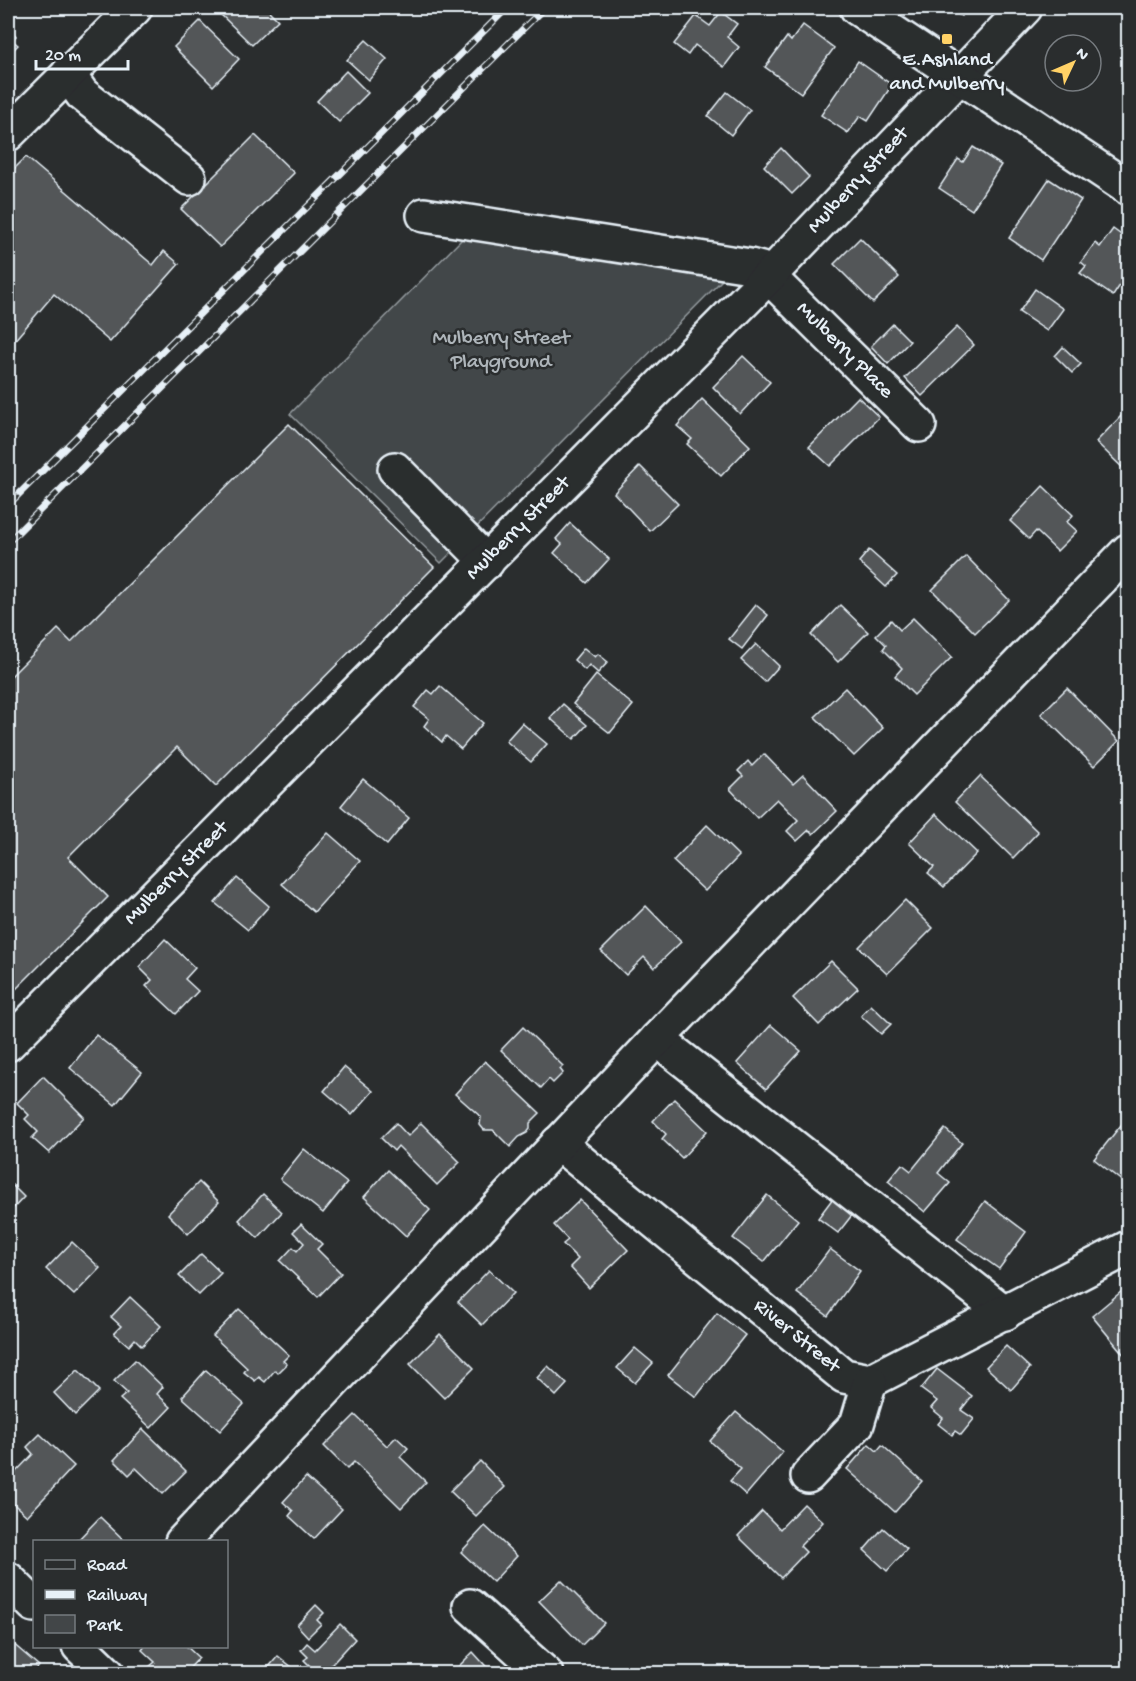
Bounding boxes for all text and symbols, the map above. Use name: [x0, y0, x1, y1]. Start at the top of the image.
marker: E.Ashland and Mulberry: [940, 32, 954, 46]
scale bar: [36, 33, 128, 71]
north arrow: [1043, 33, 1103, 93]
text: N: [1071, 45, 1092, 66]
text: 20 m: [45, 46, 81, 67]
place label: E.Ashland and Mulberry: [889, 49, 1005, 98]
street label: Mulberry Street: [803, 121, 917, 240]
street label: Mulberry Place: [790, 297, 899, 406]
park label: Mulberry Street Playground: [432, 327, 572, 376]
street label: Mulberry Street: [462, 470, 578, 586]
street label: Mulberry Street: [120, 815, 236, 931]
street label: River Street: [748, 1295, 846, 1381]
legend: [33, 1540, 228, 1648]
text: Road: [87, 1556, 128, 1577]
text: Railway: [87, 1586, 147, 1607]
text: Park: [86, 1616, 123, 1637]

